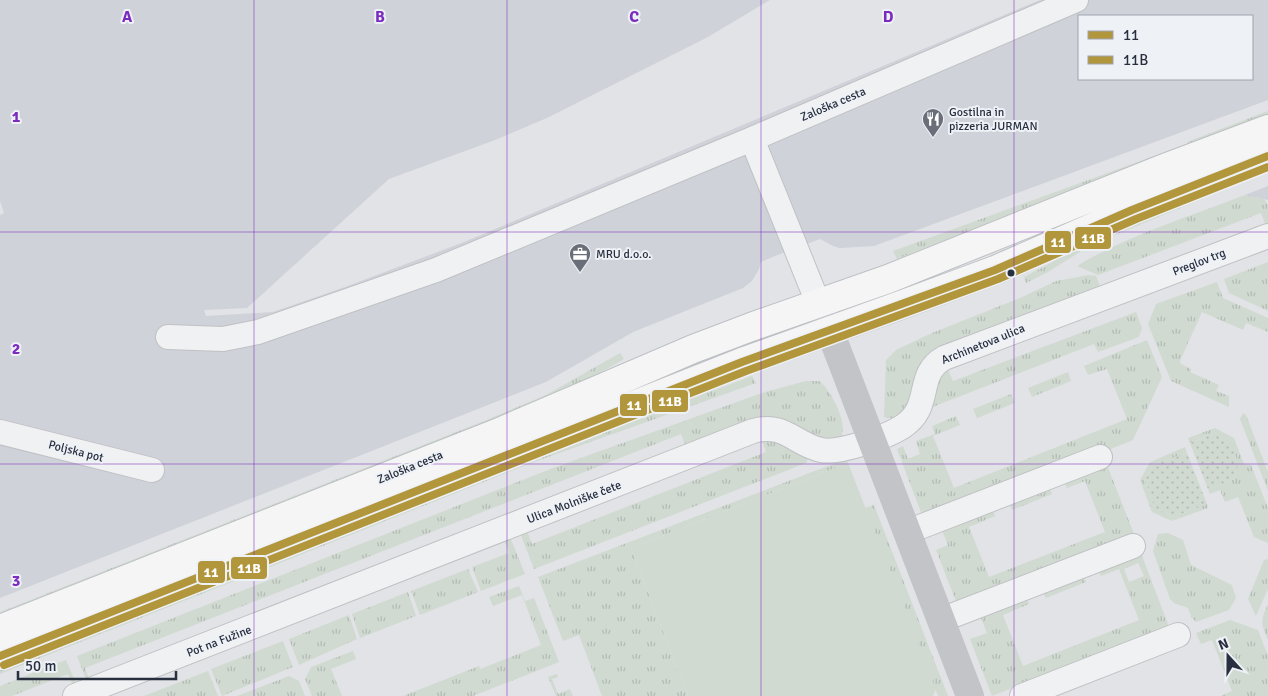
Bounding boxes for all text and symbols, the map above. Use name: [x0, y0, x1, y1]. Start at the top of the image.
text: A: [122, 7, 133, 27]
text: B: [375, 7, 385, 27]
text: C: [629, 7, 639, 27]
text: D: [883, 7, 894, 27]
legend: [1078, 15, 1253, 80]
text: 11: [1123, 26, 1139, 44]
text: 11B: [1123, 51, 1148, 69]
street label: Zaloška cesta: [798, 84, 868, 125]
place label: Gostilna in pizzeria JURMAN: [949, 105, 1038, 134]
text: 1: [12, 107, 21, 127]
restaurant icon: Gostilna in pizzeria JURMAN: [921, 107, 945, 138]
line badge: 11B: [1074, 226, 1112, 250]
line badge: 11: [1044, 230, 1072, 254]
text: 11B: [1081, 230, 1105, 247]
text: 11: [1050, 234, 1066, 251]
office icon: MRU d.o.o.: [568, 242, 592, 273]
street label: Preglov trg: [1171, 245, 1228, 279]
place label: MRU d.o.o.: [596, 247, 651, 262]
unlabelled marker: [1006, 268, 1016, 278]
street label: Archinetova ulica: [939, 321, 1027, 368]
text: 2: [12, 339, 20, 359]
line badge: 11B: [651, 389, 689, 413]
line badge: 11: [619, 393, 648, 417]
text: 11B: [658, 393, 682, 410]
text: 11: [626, 397, 642, 414]
street label: Poljska pot: [47, 437, 105, 466]
street label: Zaloška cesta: [375, 448, 445, 487]
street label: Ulica Molniške čete: [525, 478, 623, 527]
line badge: 11B: [230, 556, 268, 580]
line badge: 11: [197, 560, 226, 584]
text: 11B: [237, 560, 261, 577]
text: 11: [203, 564, 219, 581]
text: 3: [12, 571, 20, 591]
street label: Pot na Fužine: [185, 622, 254, 661]
north arrow: [1203, 631, 1253, 681]
text: N: [1216, 635, 1231, 654]
scale bar: [18, 648, 175, 680]
text: 50 m: [25, 657, 56, 675]

